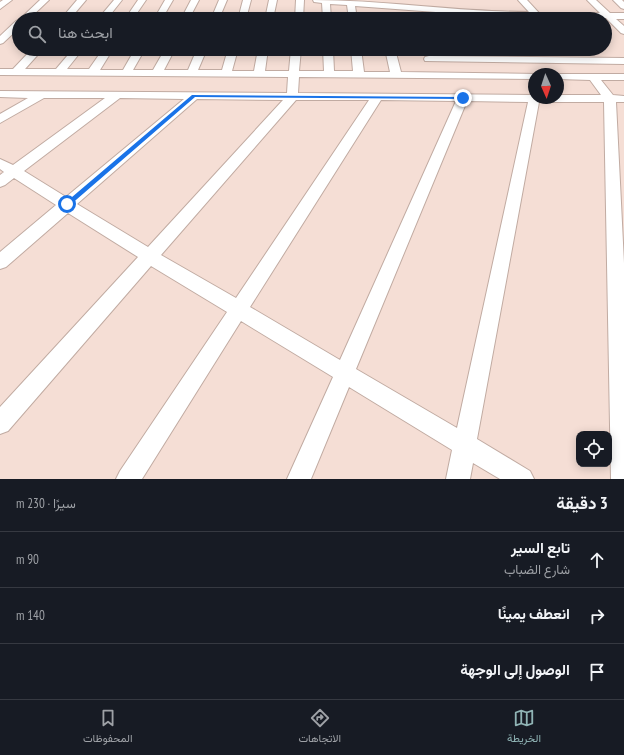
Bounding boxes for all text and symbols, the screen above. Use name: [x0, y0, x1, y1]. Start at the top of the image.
search box: [12, 12, 612, 56]
icon: search: [26, 23, 48, 45]
text: ابحث هنا: [58, 23, 113, 42]
north arrow: [528, 68, 564, 104]
route end: [454, 89, 472, 107]
route start: [58, 195, 76, 213]
map controls: [576, 431, 612, 467]
button: locate: [576, 431, 612, 467]
text: 3 دقيقة: [556, 492, 608, 514]
text: سيرًا · 230 m: [16, 495, 76, 512]
text: تابع السير: [511, 538, 570, 557]
icon: ahead: [586, 549, 608, 571]
text: 90 m: [16, 551, 39, 568]
text: شارع الضباب: [504, 561, 570, 578]
text: انعطف يمينًا: [498, 604, 570, 623]
icon: right: [586, 605, 608, 627]
text: 140 m: [16, 607, 45, 624]
text: الوصول إلى الوجهة: [460, 660, 570, 679]
icon: arrive: [586, 661, 608, 683]
tab: المحفوظات: [83, 707, 133, 748]
tab: الاتجاهات: [298, 707, 341, 748]
tab: الخريطة: [507, 707, 541, 748]

